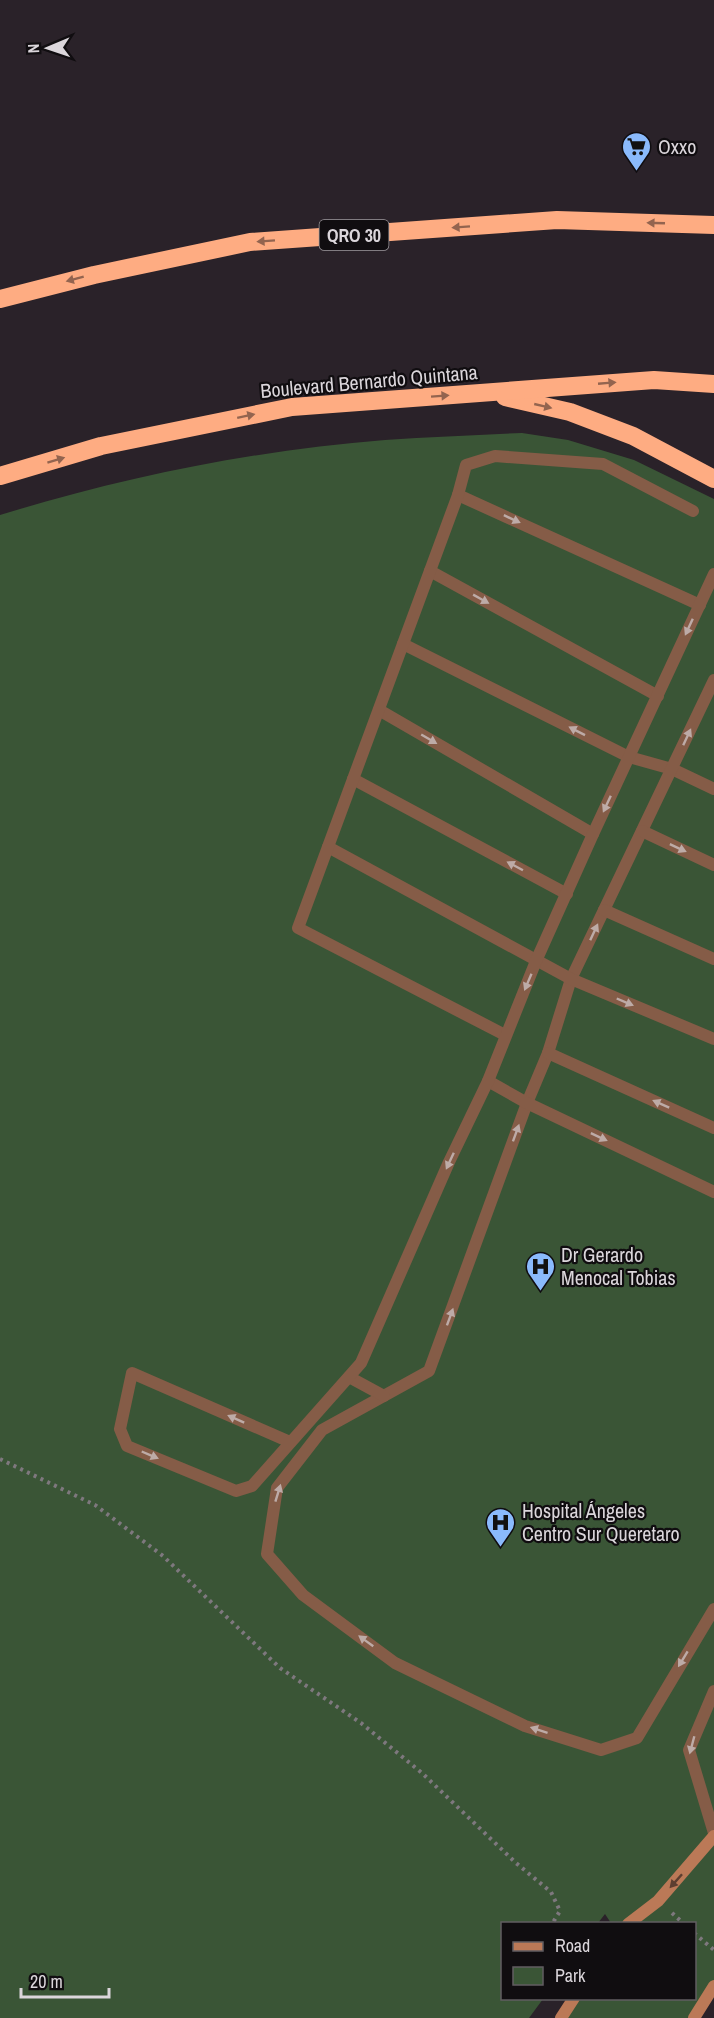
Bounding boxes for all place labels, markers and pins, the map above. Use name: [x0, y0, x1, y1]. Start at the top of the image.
supermarket icon: Oxxo: [621, 130, 653, 172]
place label: Oxxo: [658, 133, 696, 160]
place label: Dr Gerardo Menocal Tobias: [561, 1241, 676, 1291]
hospital icon: Dr Gerardo Menocal Tobias: [524, 1250, 556, 1292]
place label: Hospital Ángeles Centro Sur Queretaro: [522, 1497, 680, 1547]
hospital icon: Hospital Ángeles Centro Sur Queretaro: [485, 1506, 517, 1548]

